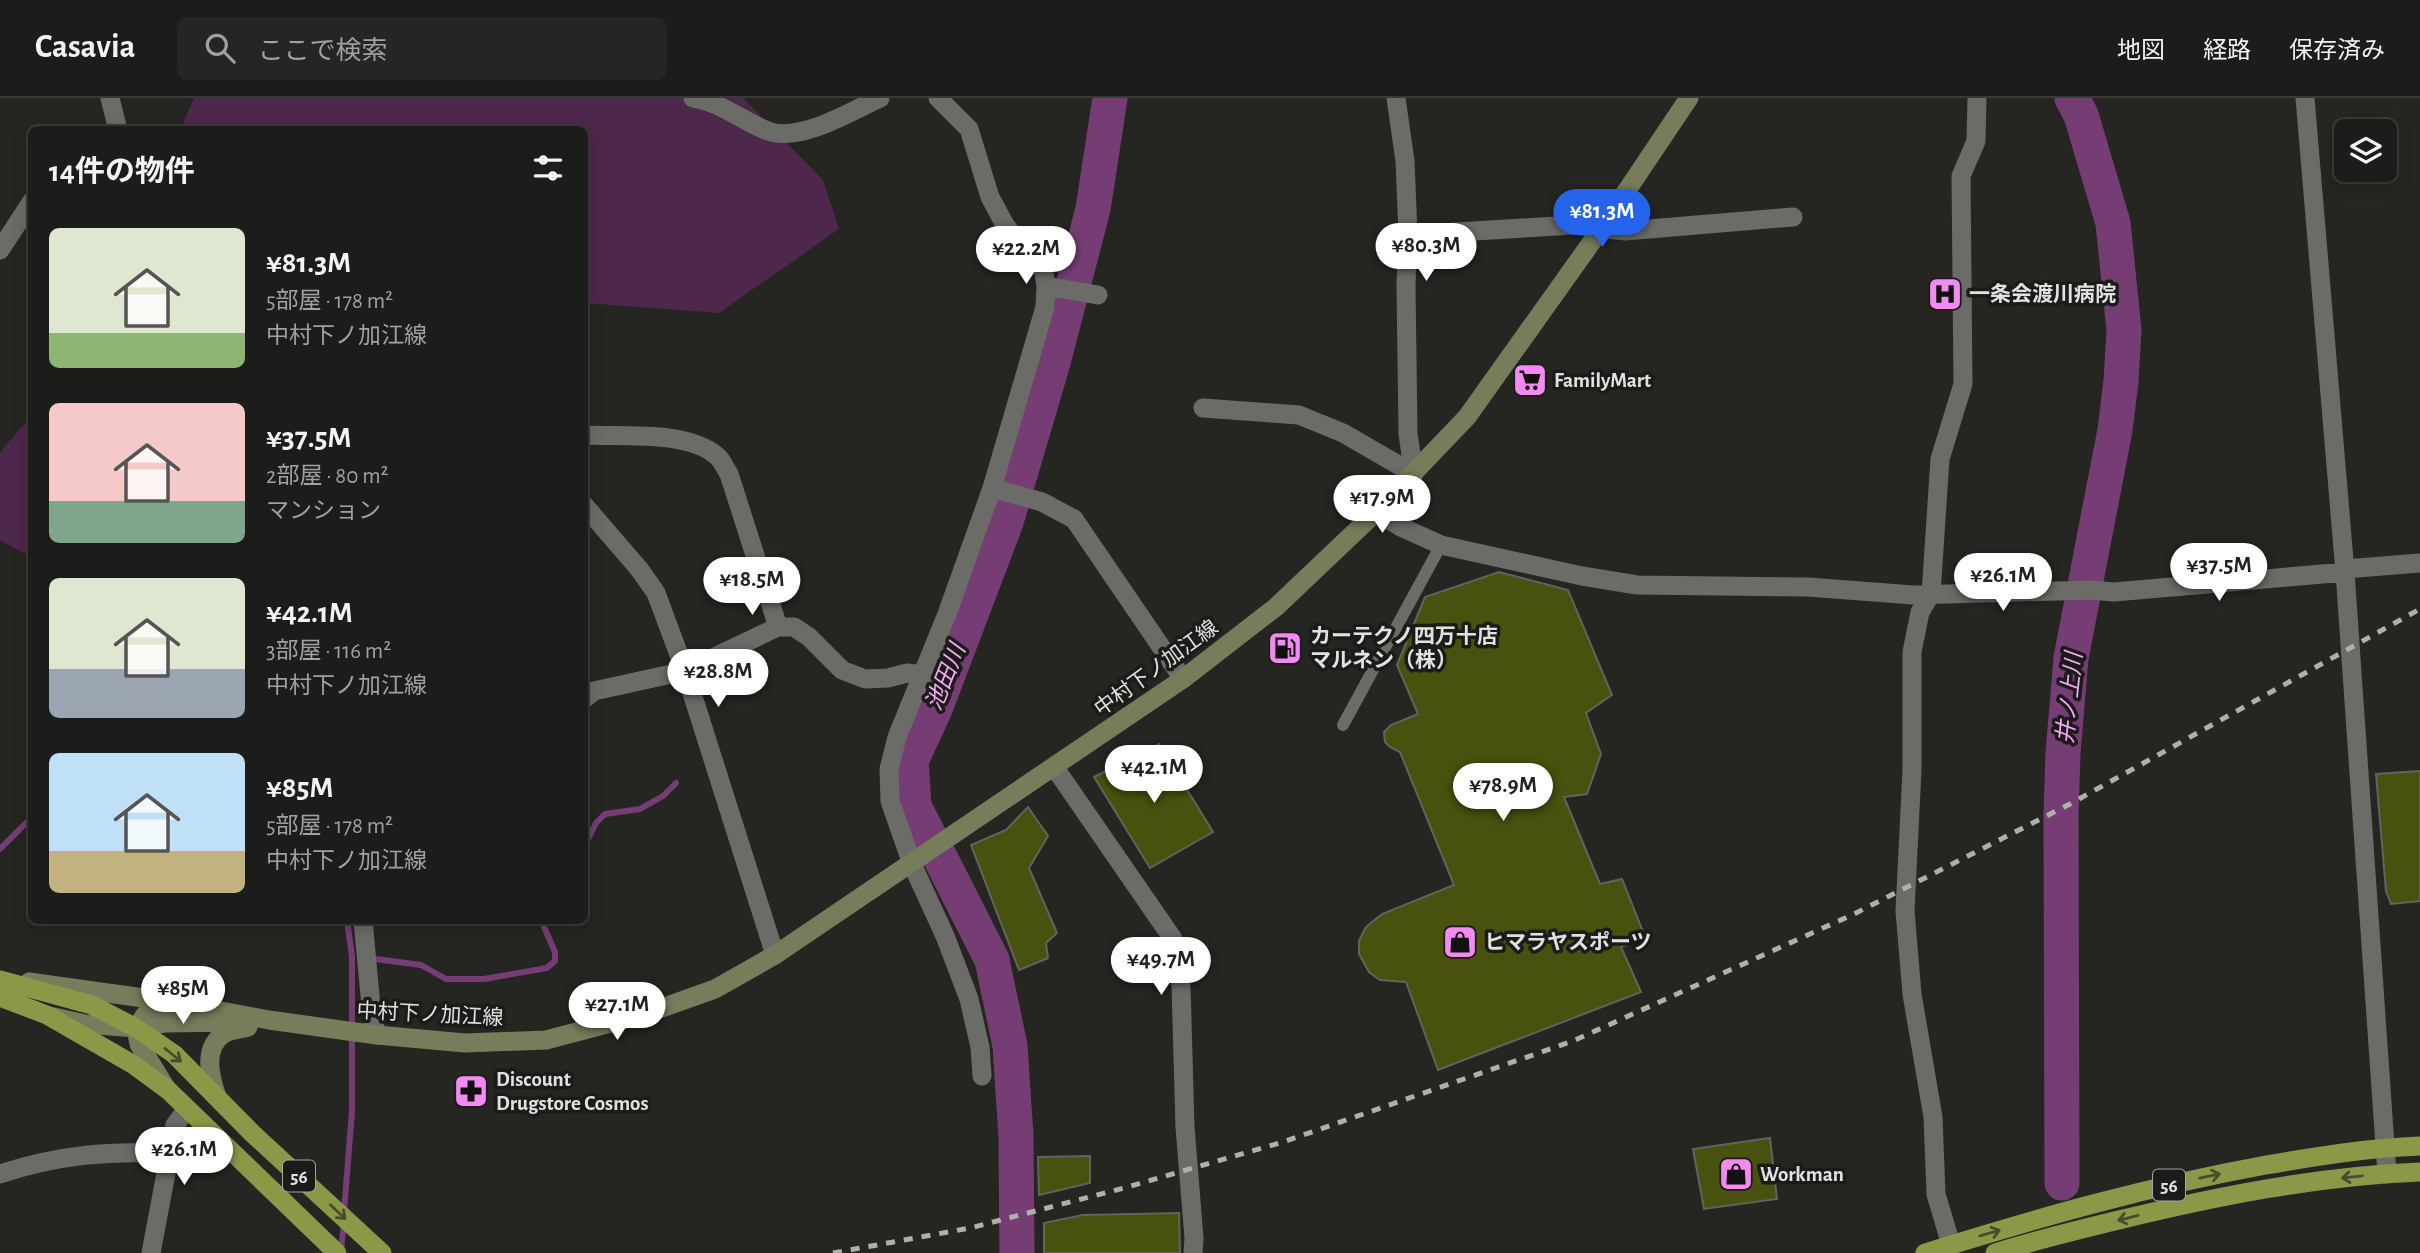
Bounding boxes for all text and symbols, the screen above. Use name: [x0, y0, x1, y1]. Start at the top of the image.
search box: [177, 17, 667, 80]
icon: search: [201, 29, 239, 67]
text: Casavia: [35, 31, 135, 64]
text: ここで検索: [257, 38, 387, 64]
text: 地図: [2117, 39, 2165, 63]
text: 経路: [2203, 39, 2251, 63]
text: 保存済み: [2289, 39, 2385, 63]
map controls: [2334, 119, 2397, 182]
button: layers: [2334, 119, 2397, 182]
icon: filters: [529, 149, 567, 187]
text: 14件の物件: [49, 157, 195, 187]
pin: ¥81.3M: [1545, 190, 1659, 249]
text: ¥81.3M: [1569, 200, 1635, 223]
pin: ¥80.3M: [1369, 223, 1483, 283]
pin: ¥22.2M: [969, 226, 1083, 286]
text: ¥80.3M: [1392, 234, 1460, 257]
text: ¥22.2M: [992, 237, 1060, 260]
text: ¥81.3M: [266, 248, 351, 278]
icon: home: [105, 256, 189, 340]
hospital icon: 一条会渡川病院: [1926, 275, 1964, 313]
place label: 一条会渡川病院: [1969, 283, 2116, 305]
text: 5部屋 · 178 m²: [266, 290, 393, 313]
text: 中村下ノ加江線: [266, 325, 427, 348]
supermarket icon: FamilyMart: [1511, 361, 1549, 399]
place label: FamilyMart: [1554, 370, 1651, 391]
text: ¥37.5M: [266, 423, 351, 453]
icon: home: [105, 431, 189, 515]
text: 2部屋 · 80 m²: [266, 465, 389, 488]
pin: ¥17.9M: [1325, 476, 1439, 535]
text: ¥17.9M: [1349, 486, 1415, 509]
text: マンション: [266, 500, 381, 523]
pin: ¥37.5M: [2162, 544, 2276, 603]
pin: ¥26.1M: [1946, 554, 2060, 613]
text: ¥37.5M: [2186, 554, 2252, 577]
pin: ¥18.5M: [695, 558, 809, 617]
text: ¥26.1M: [1970, 564, 2036, 587]
text: ¥18.5M: [719, 568, 785, 591]
text: ¥42.1M: [266, 598, 353, 628]
icon: home: [105, 606, 189, 690]
street label: 中村下ノ加江線: [1090, 616, 1222, 720]
place label: カーテクノ四万十店 マルネン（株）: [1310, 625, 1498, 671]
fuel station icon: カーテクノ四万十店 マルネン（株）: [1266, 629, 1304, 667]
water label: 池田川: [921, 638, 971, 714]
text: 3部屋 · 116 m²: [266, 640, 391, 663]
water label: 井ノ上川: [2052, 648, 2087, 745]
pin: ¥28.8M: [661, 650, 775, 709]
text: ¥28.8M: [683, 660, 753, 683]
text: 中村下ノ加江線: [266, 675, 427, 698]
pin: ¥42.1M: [1097, 746, 1211, 805]
text: ¥42.1M: [1121, 756, 1187, 779]
pin: ¥78.9M: [1446, 764, 1560, 823]
text: ¥85M: [266, 773, 333, 803]
text: ¥78.9M: [1469, 774, 1537, 797]
icon: home: [105, 781, 189, 865]
text: 5部屋 · 178 m²: [266, 815, 393, 838]
text: 中村下ノ加江線: [266, 850, 427, 873]
shop icon: ヒマラヤスポーツ: [1441, 923, 1479, 961]
place label: ヒマラヤスポーツ: [1484, 931, 1652, 953]
pin: ¥49.7M: [1104, 937, 1218, 997]
text: ¥49.7M: [1127, 948, 1195, 971]
pin: ¥85M: [142, 967, 224, 1026]
text: ¥85M: [157, 977, 209, 1000]
pin: ¥27.1M: [560, 982, 674, 1042]
text: ¥27.1M: [585, 993, 649, 1016]
street label: 中村下ノ加江線: [356, 999, 504, 1029]
one-way arrow: [164, 1047, 182, 1063]
place label: Discount Drugstore Cosmos: [496, 1069, 649, 1114]
pharmacy icon: Discount Drugstore Cosmos: [452, 1072, 490, 1110]
pin: ¥26.1M: [127, 1128, 241, 1187]
text: ¥26.1M: [151, 1138, 217, 1161]
shop icon: Workman: [1717, 1155, 1755, 1193]
road number: 56: [283, 1160, 315, 1192]
place label: Workman: [1760, 1164, 1844, 1185]
one-way arrow: [2198, 1168, 2221, 1182]
road number: 56: [2153, 1170, 2185, 1200]
one-way arrow: [2341, 1171, 2364, 1184]
one-way arrow: [329, 1204, 347, 1220]
one-way arrow: [2117, 1212, 2140, 1225]
one-way arrow: [1979, 1226, 2001, 1239]

